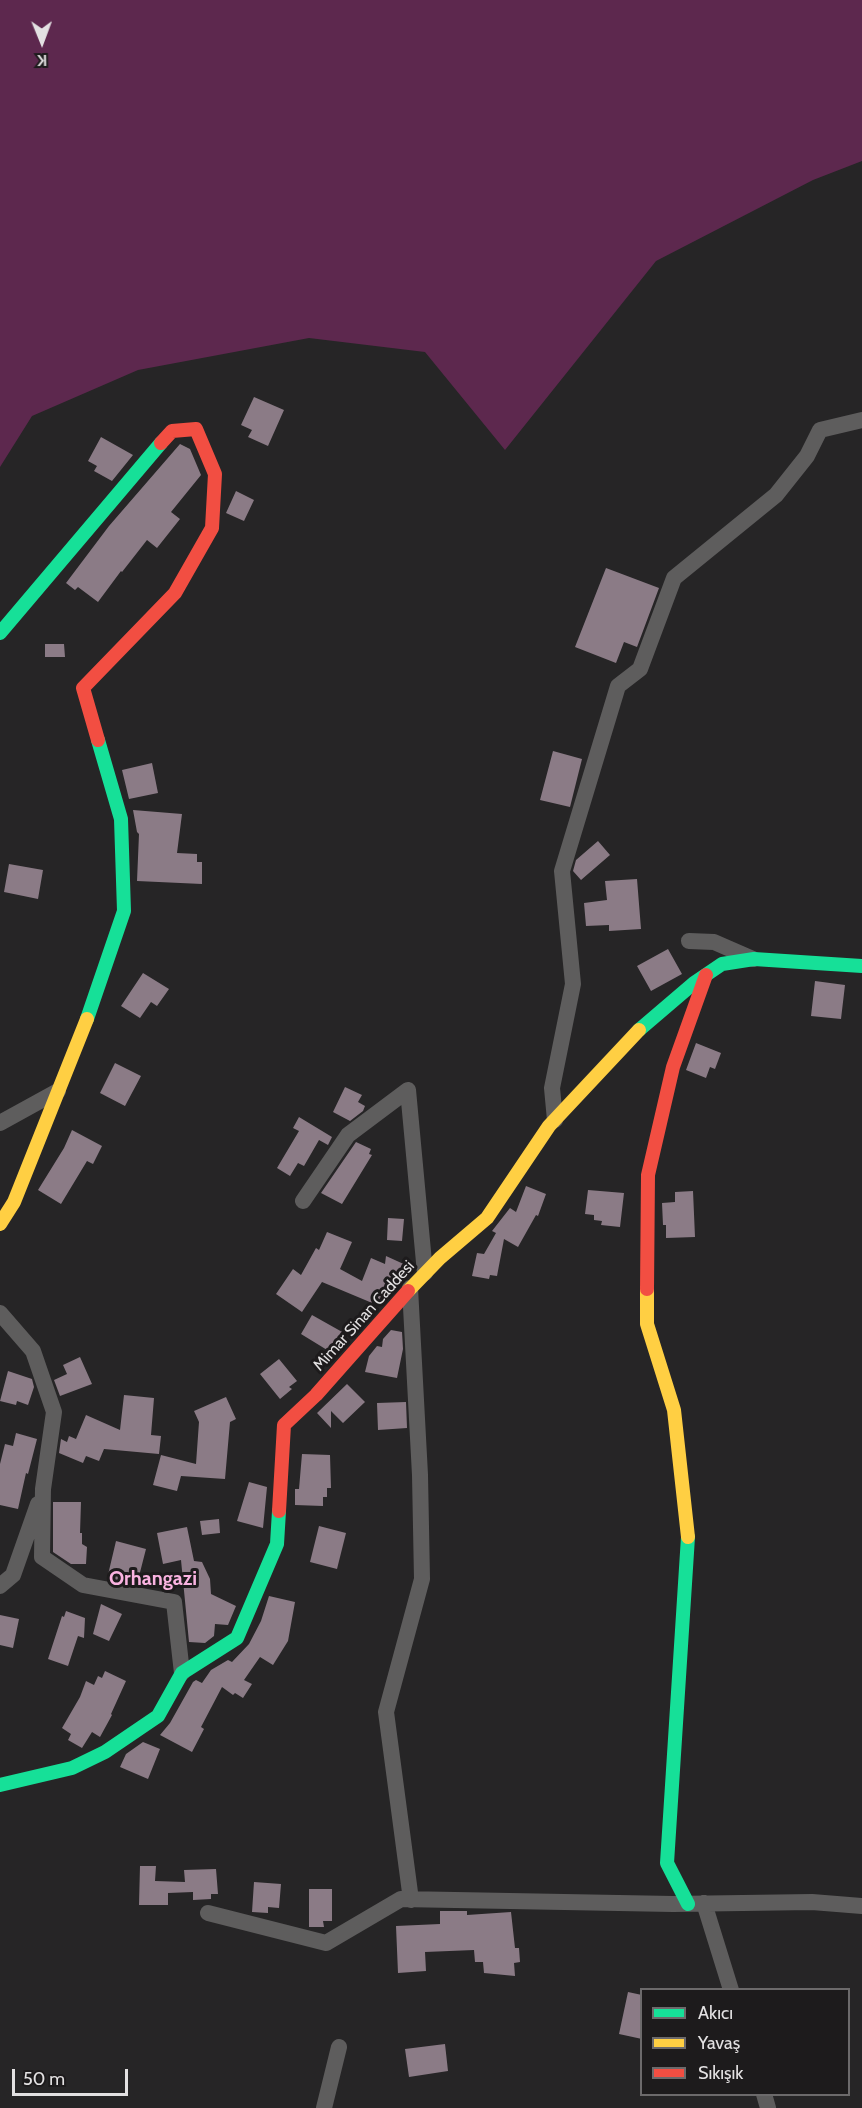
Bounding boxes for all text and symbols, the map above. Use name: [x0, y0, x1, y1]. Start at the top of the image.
north arrow: [12, 12, 72, 72]
text: K: [37, 51, 48, 70]
street label: Mimar Sinan Caddesi: [309, 1257, 419, 1375]
district label: Orhangazi: [109, 1567, 197, 1591]
legend: [640, 1988, 850, 2096]
text: Akıcı: [698, 2002, 733, 2024]
text: Yavaş: [698, 2032, 740, 2054]
scale bar: [15, 2057, 130, 2095]
text: Sıkışık: [698, 2062, 743, 2084]
text: 50 m: [23, 2068, 65, 2090]

